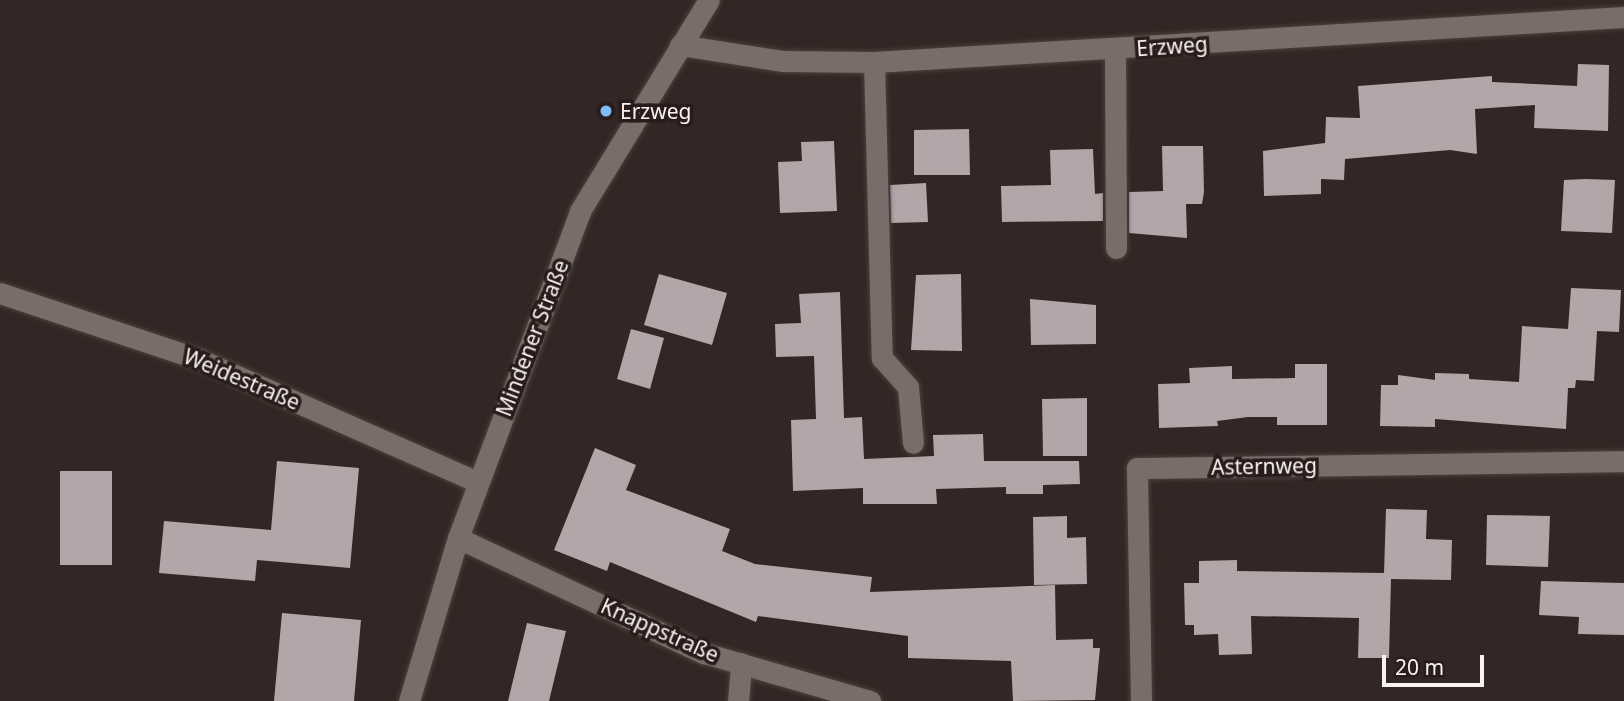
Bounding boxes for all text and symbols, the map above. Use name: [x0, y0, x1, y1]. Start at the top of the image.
street label: Erzweg: [1135, 31, 1209, 61]
place label: Erzweg: [620, 98, 691, 124]
marker: Erzweg: [598, 103, 614, 119]
street label: Mindener Straße: [491, 256, 573, 420]
street label: Weidestraße: [180, 343, 304, 415]
street label: Asternweg: [1211, 452, 1317, 480]
street label: Knappstraße: [597, 593, 723, 667]
scale bar: [1386, 642, 1488, 686]
text: 20 m: [1395, 653, 1444, 681]

